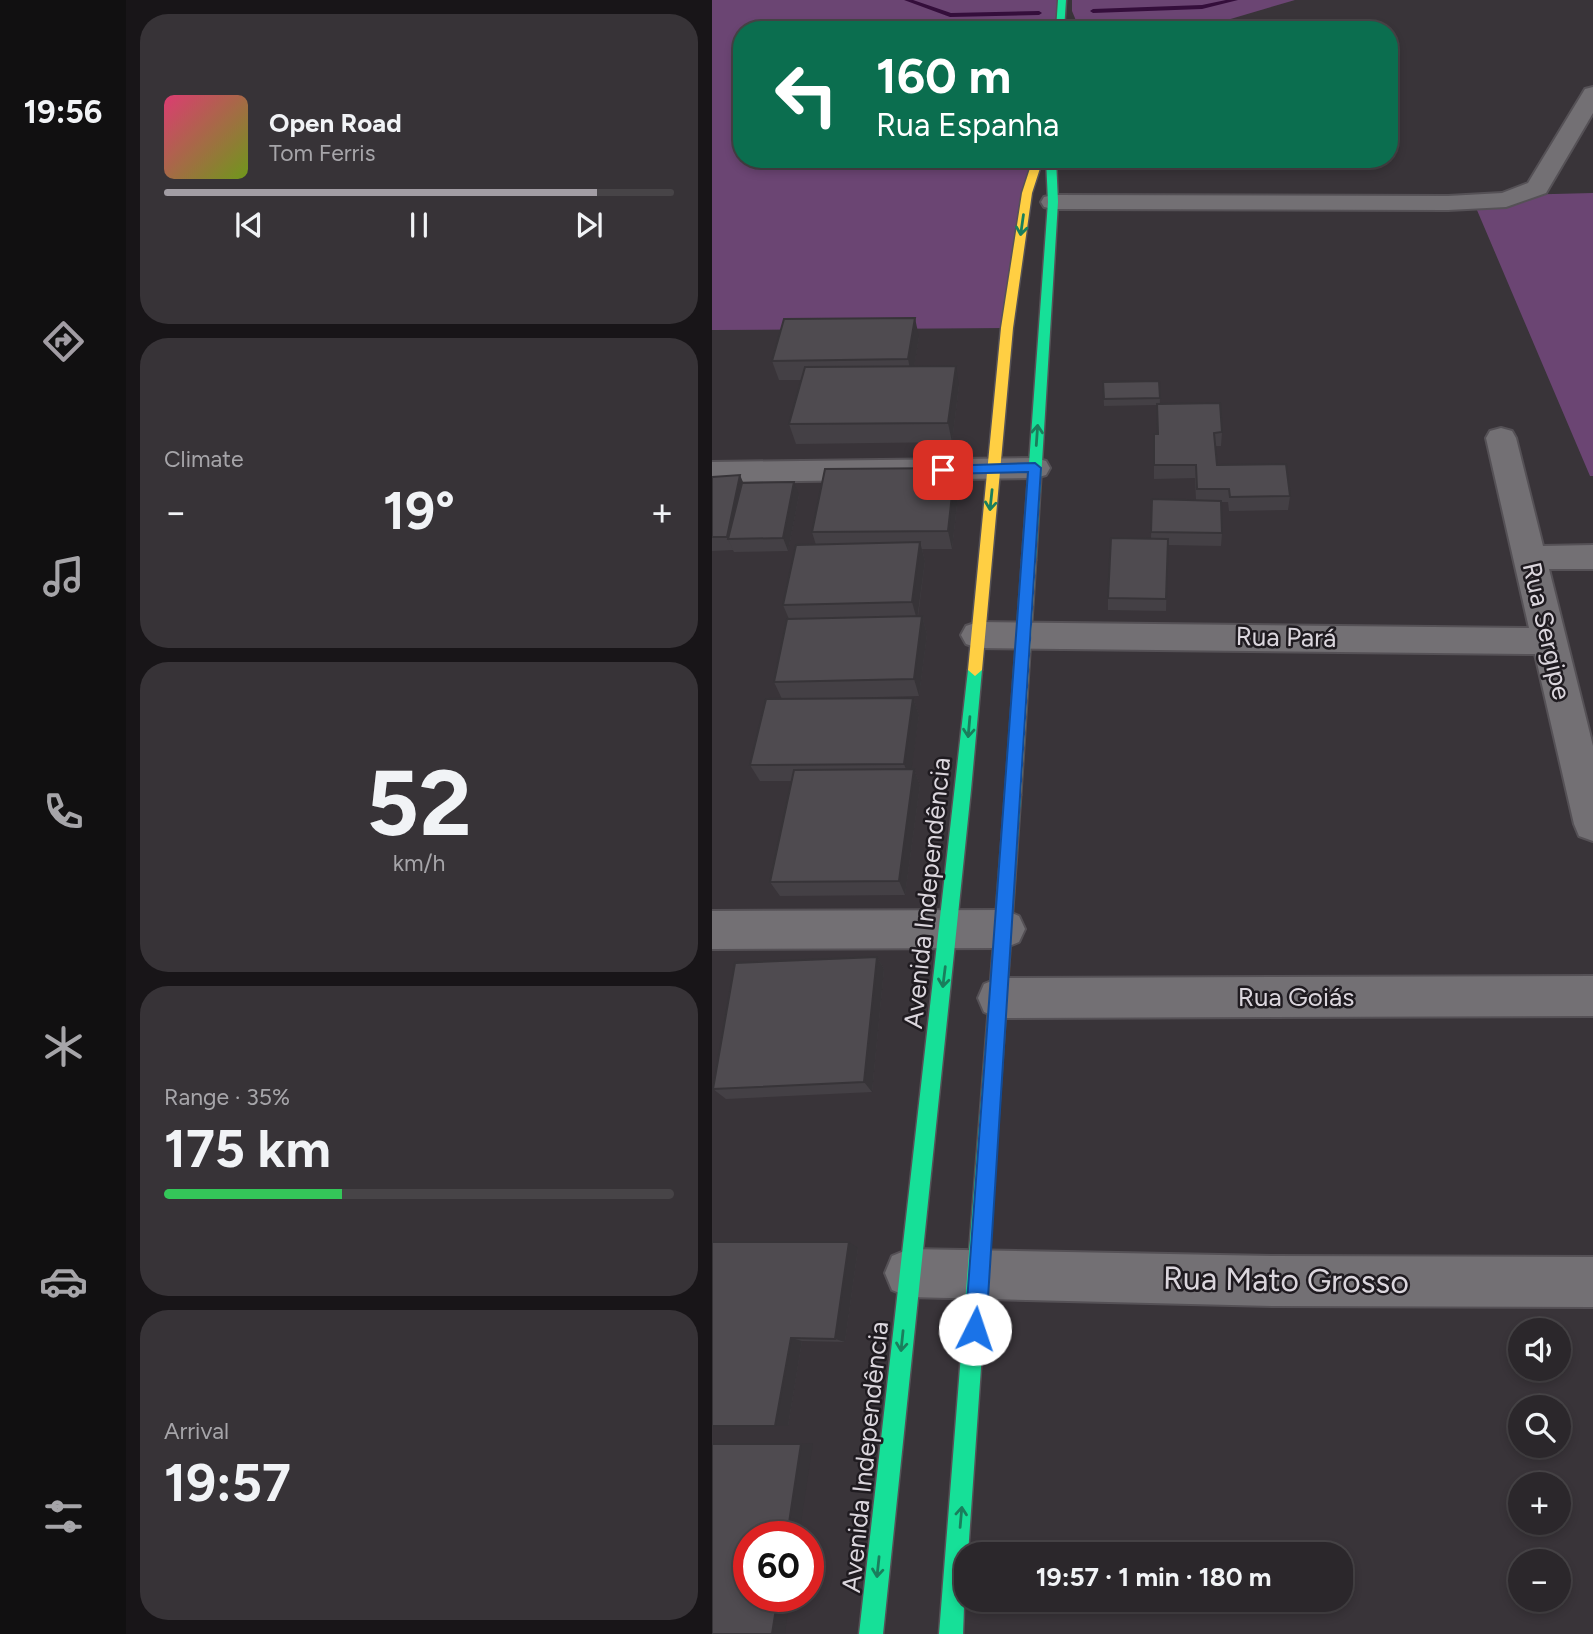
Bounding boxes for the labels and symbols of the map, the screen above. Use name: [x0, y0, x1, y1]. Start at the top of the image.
one-way arrow: [1015, 214, 1028, 236]
one-way arrow: [1031, 424, 1044, 447]
pin: [913, 440, 973, 500]
one-way arrow: [984, 488, 997, 511]
street label: Rua Sergipe: [1516, 559, 1578, 703]
street label: Rua Pará: [1235, 620, 1337, 654]
one-way arrow: [962, 715, 975, 737]
street label: Avenida Independência: [897, 756, 957, 1030]
one-way arrow: [938, 965, 951, 988]
street label: Rua Goiás: [1238, 981, 1354, 1013]
street label: Rua Mato Grosso: [1163, 1259, 1409, 1301]
position arrow: [938, 1292, 1012, 1366]
street label: Avenida Independência: [835, 1320, 895, 1594]
one-way arrow: [895, 1329, 908, 1351]
one-way arrow: [954, 1506, 967, 1529]
speed limit sign: 60: [733, 1521, 824, 1612]
one-way arrow: [871, 1555, 884, 1578]

